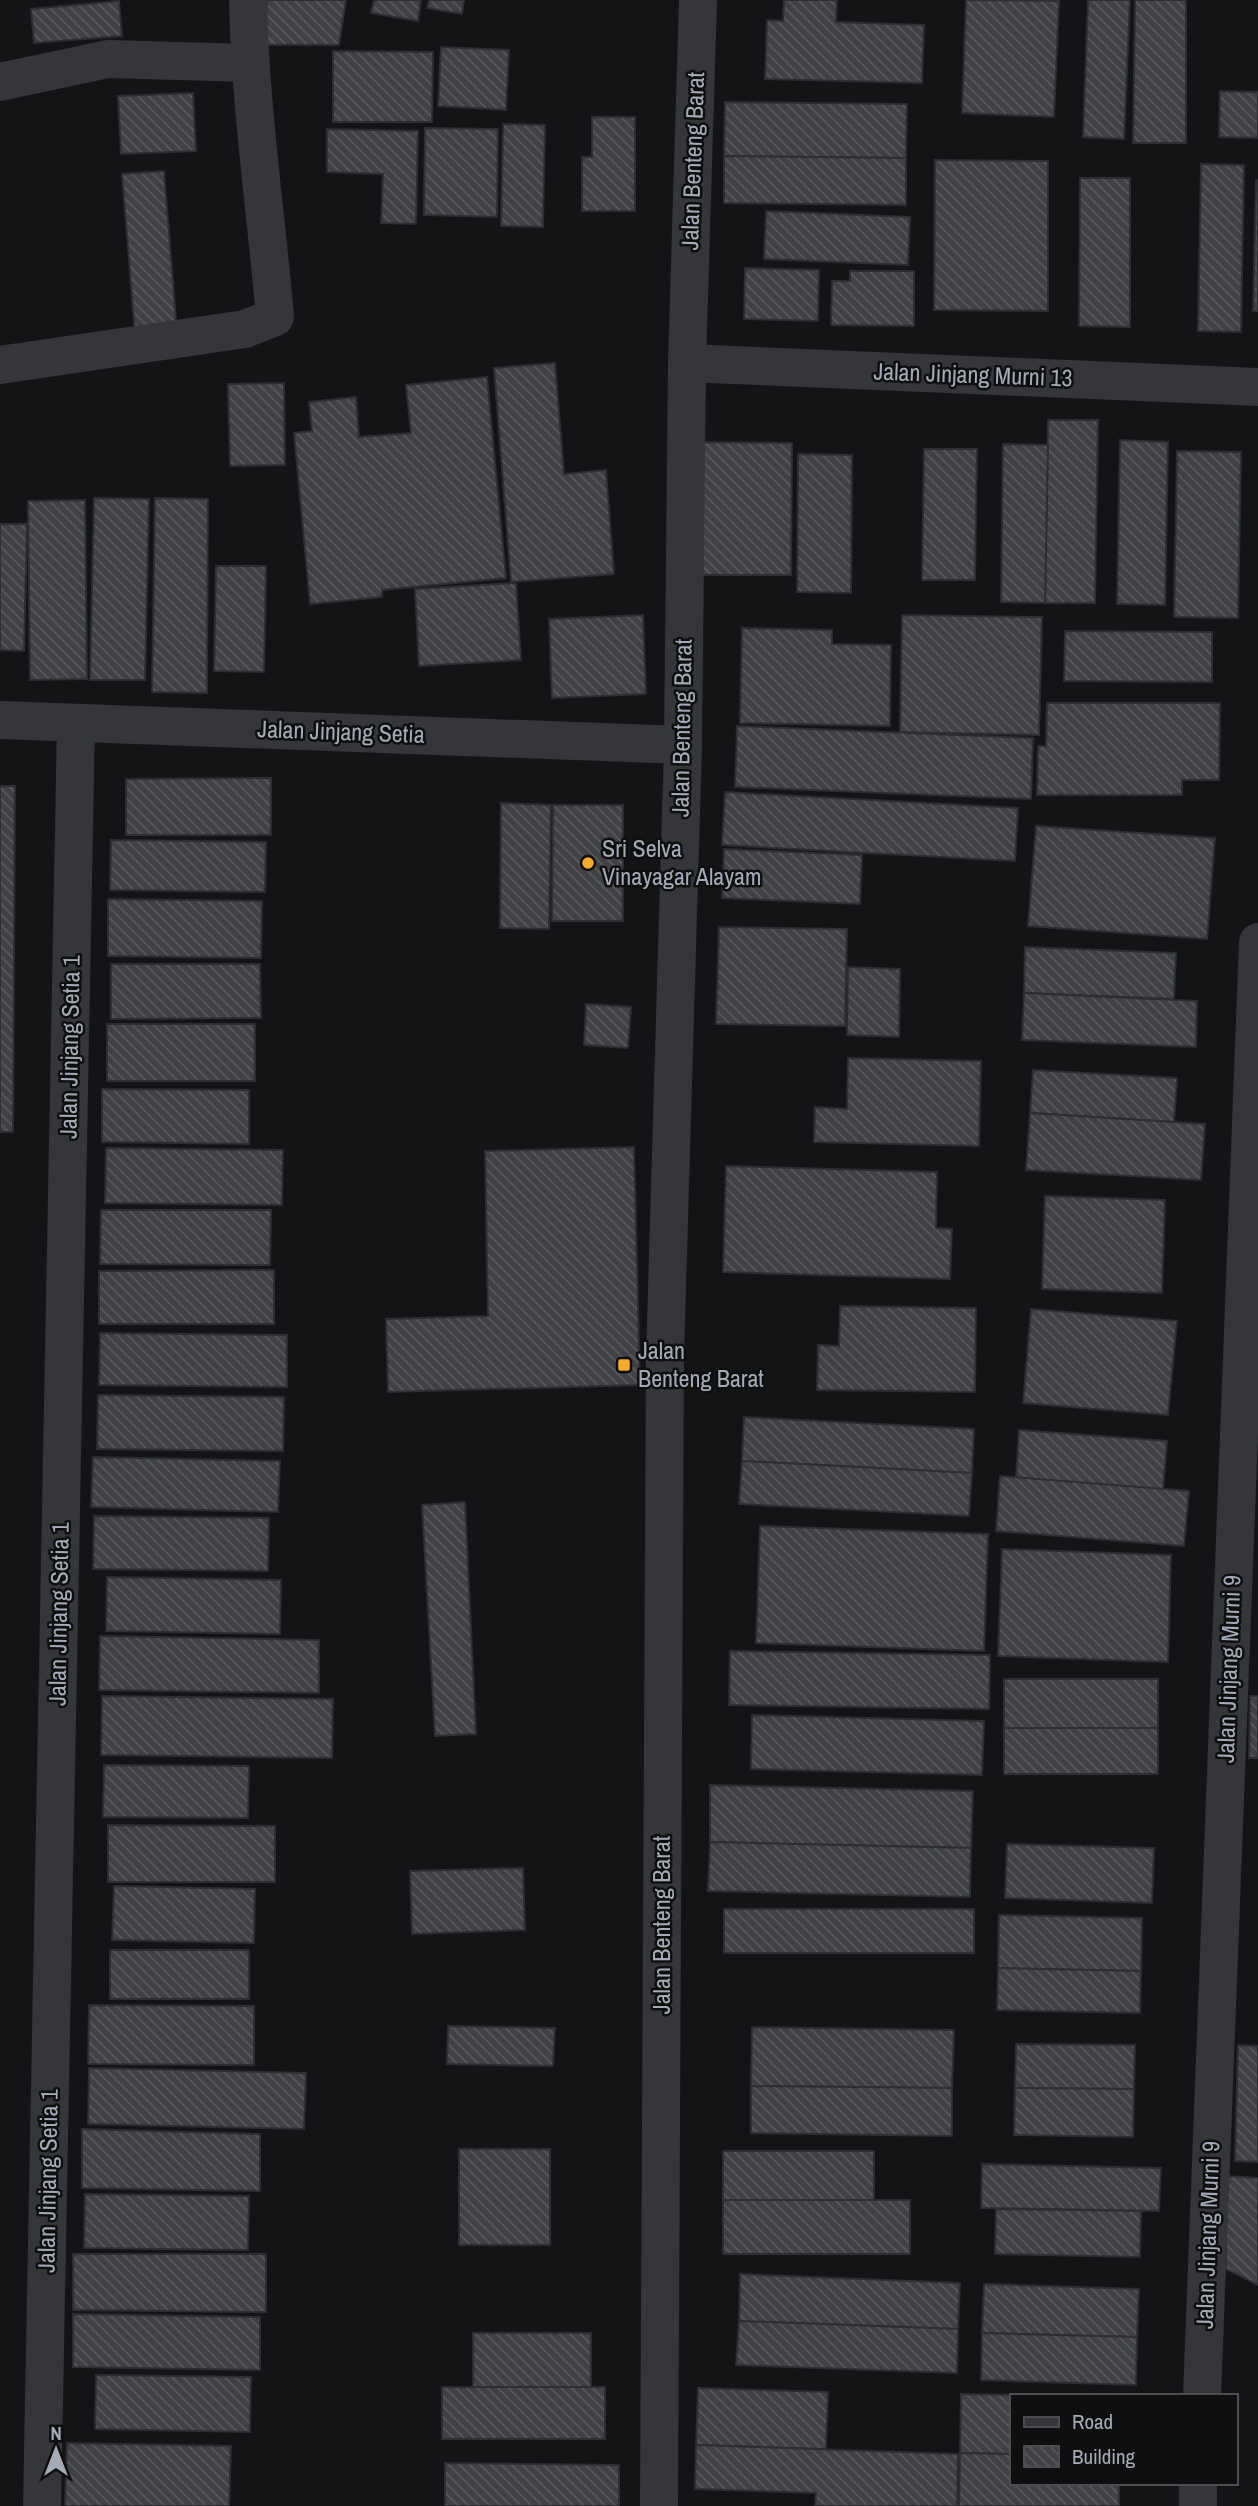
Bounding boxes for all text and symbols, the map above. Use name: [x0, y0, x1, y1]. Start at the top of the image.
street label: Jalan Benteng Barat: [673, 71, 711, 251]
street label: Jalan Jinjang Murni 13: [873, 355, 1073, 393]
street label: Jalan Benteng Barat: [663, 638, 699, 817]
street label: Jalan Jinjang Setia: [257, 712, 425, 750]
place label: Sri Selva Vinayagar Alayam: [602, 832, 761, 892]
marker: Sri Selva Vinayagar Alayam: [580, 855, 596, 871]
street label: Jalan Jinjang Setia 1: [51, 955, 87, 1139]
place label: Jalan Benteng Barat: [638, 1334, 764, 1394]
marker: Jalan Benteng Barat: [616, 1357, 632, 1373]
street label: Jalan Jinjang Setia 1: [40, 1522, 76, 1706]
street label: Jalan Jinjang Murni 9: [1209, 1574, 1247, 1764]
street label: Jalan Benteng Barat: [645, 1835, 677, 2014]
street label: Jalan Jinjang Setia 1: [29, 2089, 65, 2273]
street label: Jalan Jinjang Murni 9: [1188, 2140, 1226, 2330]
legend: [1010, 2394, 1237, 2485]
text: Road: [1072, 2407, 1113, 2436]
north arrow: [21, 2415, 91, 2485]
text: N: [50, 2420, 62, 2446]
text: Building: [1072, 2442, 1136, 2471]

